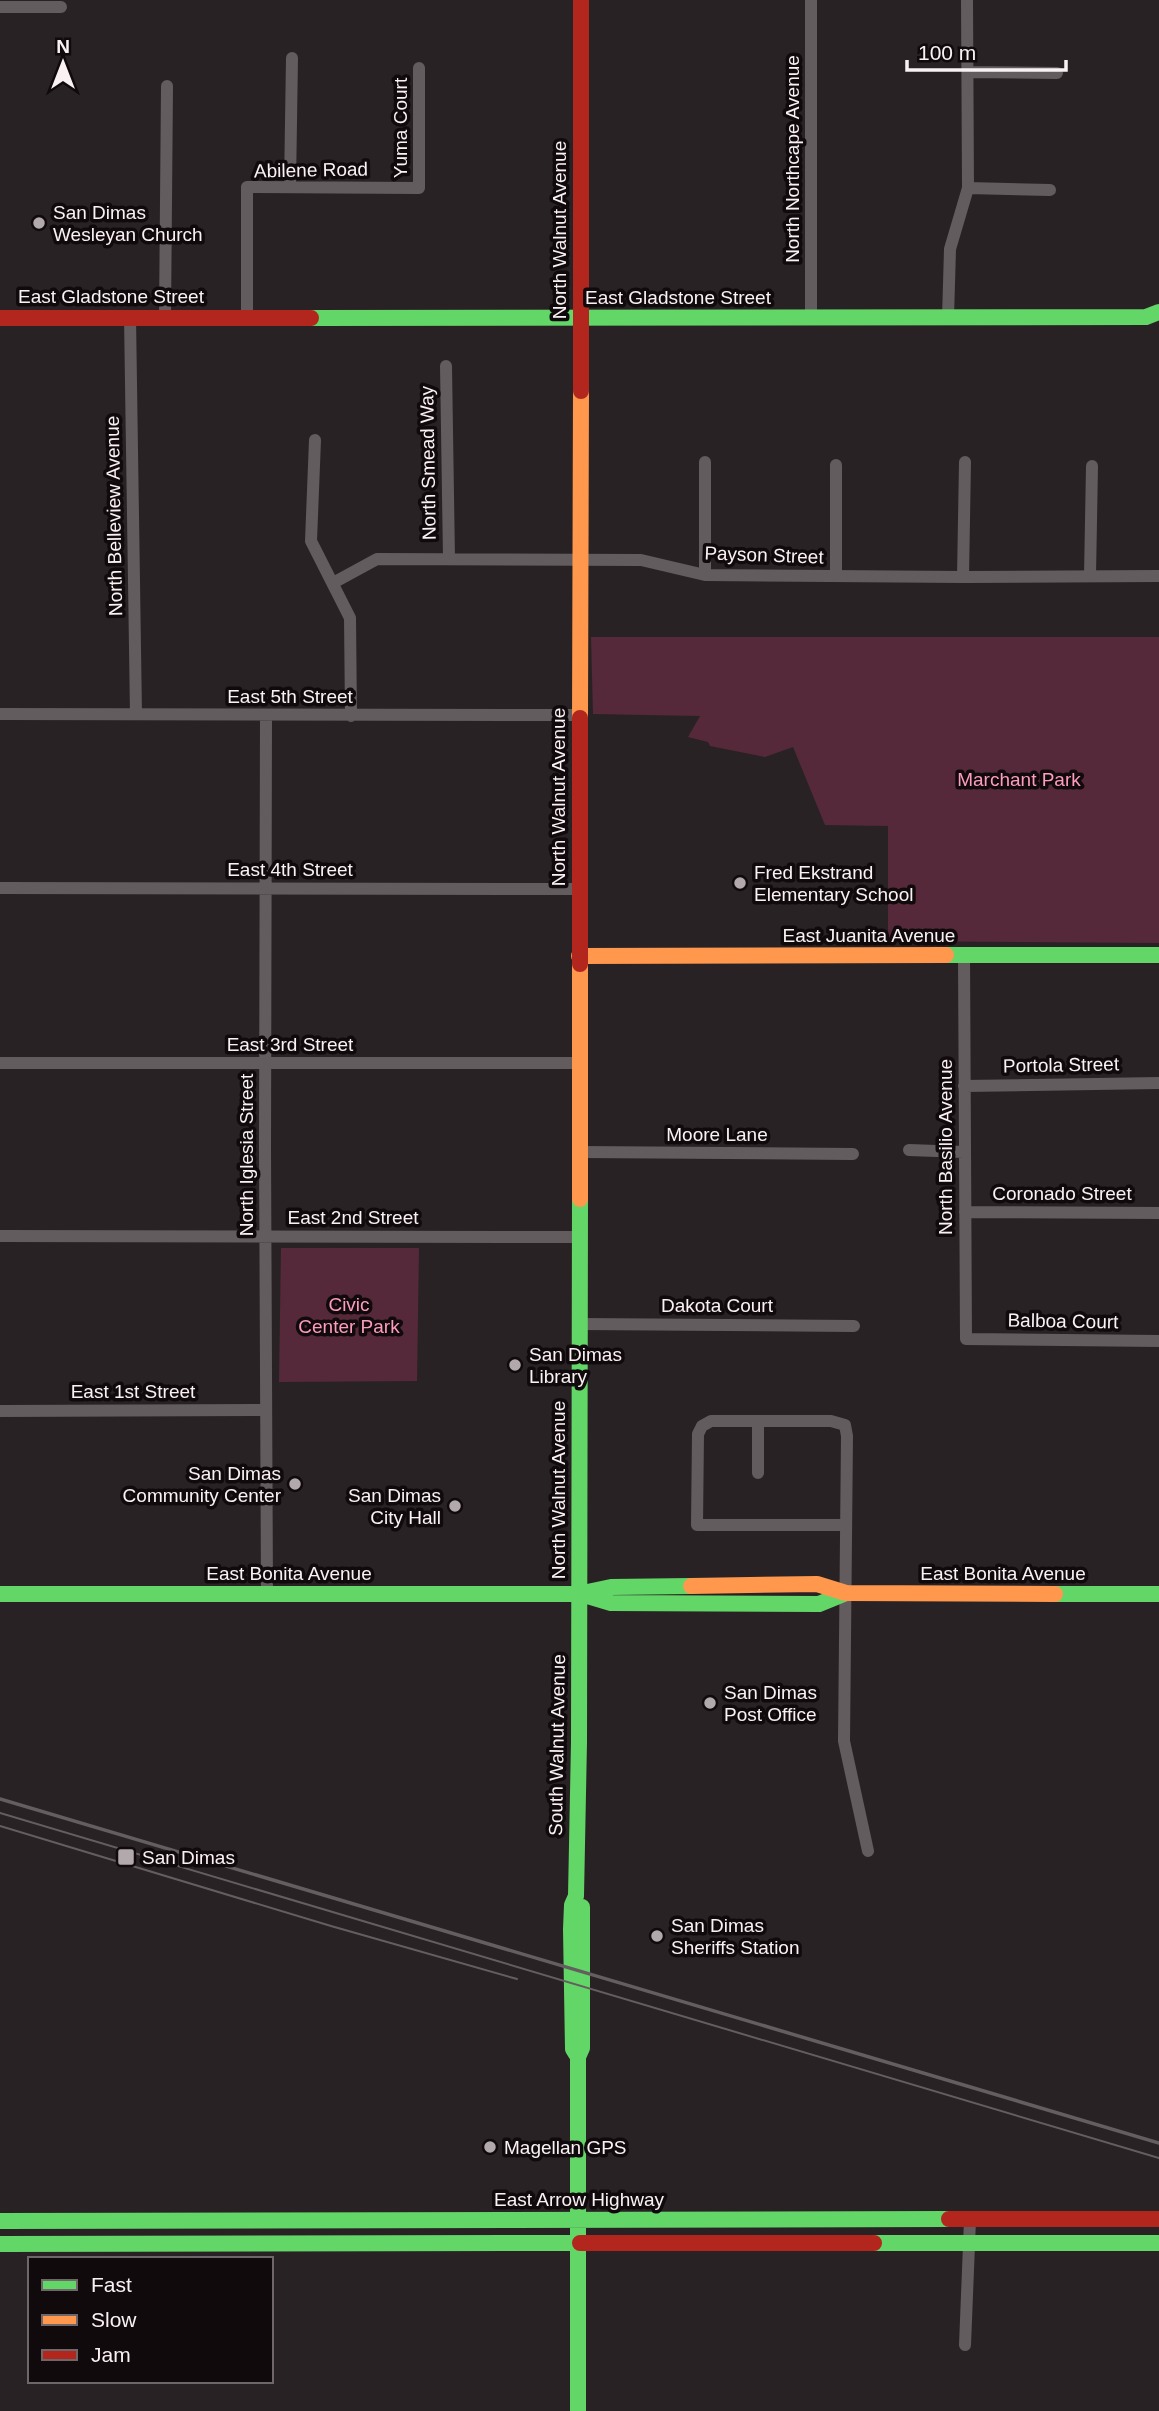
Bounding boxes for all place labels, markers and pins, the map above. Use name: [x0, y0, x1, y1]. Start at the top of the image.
place label: San Dimas Wesleyan Church: [53, 202, 203, 245]
marker: San Dimas Wesleyan Church: [31, 215, 47, 231]
place label: Fred Ekstrand Elementary School: [754, 862, 913, 905]
marker: Fred Ekstrand Elementary School: [732, 875, 748, 891]
place label: San Dimas Library: [529, 1344, 622, 1387]
marker: San Dimas Library: [507, 1357, 523, 1373]
place label: San Dimas Community Center: [123, 1463, 282, 1506]
marker: San Dimas Community Center: [287, 1476, 303, 1492]
place label: San Dimas City Hall: [348, 1485, 441, 1528]
marker: San Dimas City Hall: [447, 1498, 463, 1514]
place label: San Dimas Post Office: [724, 1682, 817, 1725]
marker: San Dimas Post Office: [702, 1695, 718, 1711]
marker: San Dimas: [116, 1847, 136, 1867]
place label: San Dimas: [142, 1847, 235, 1868]
place label: San Dimas Sheriffs Station: [671, 1915, 800, 1958]
marker: San Dimas Sheriffs Station: [649, 1928, 665, 1944]
place label: Magellan GPS: [504, 2137, 627, 2158]
marker: Magellan GPS: [482, 2139, 498, 2155]

